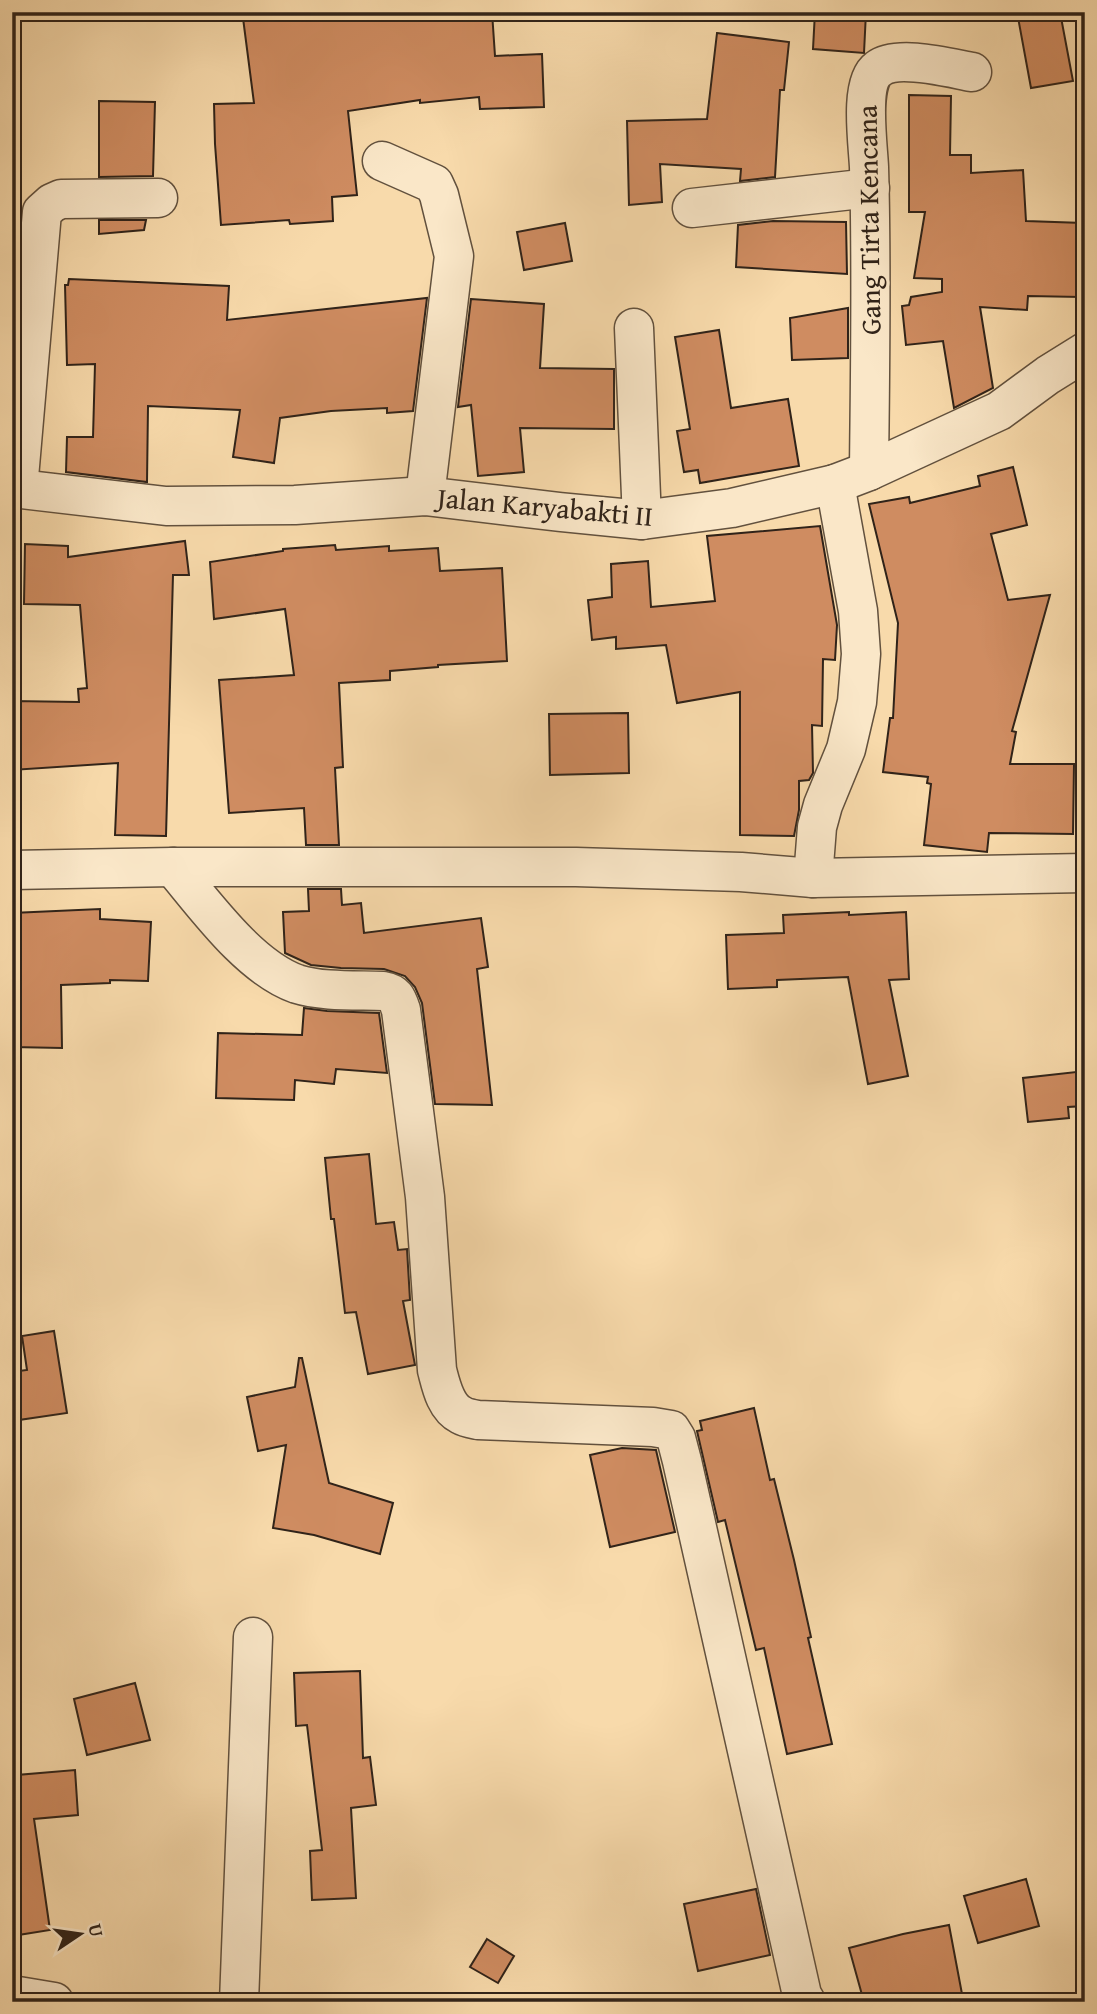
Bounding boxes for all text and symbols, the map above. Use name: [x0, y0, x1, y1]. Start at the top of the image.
street label: Gang Tirta Kencana: [845, 104, 891, 335]
street label: Jalan Karyabakti II: [433, 476, 654, 536]
north arrow: [46, 1898, 116, 1968]
text: U: [81, 1921, 112, 1940]

